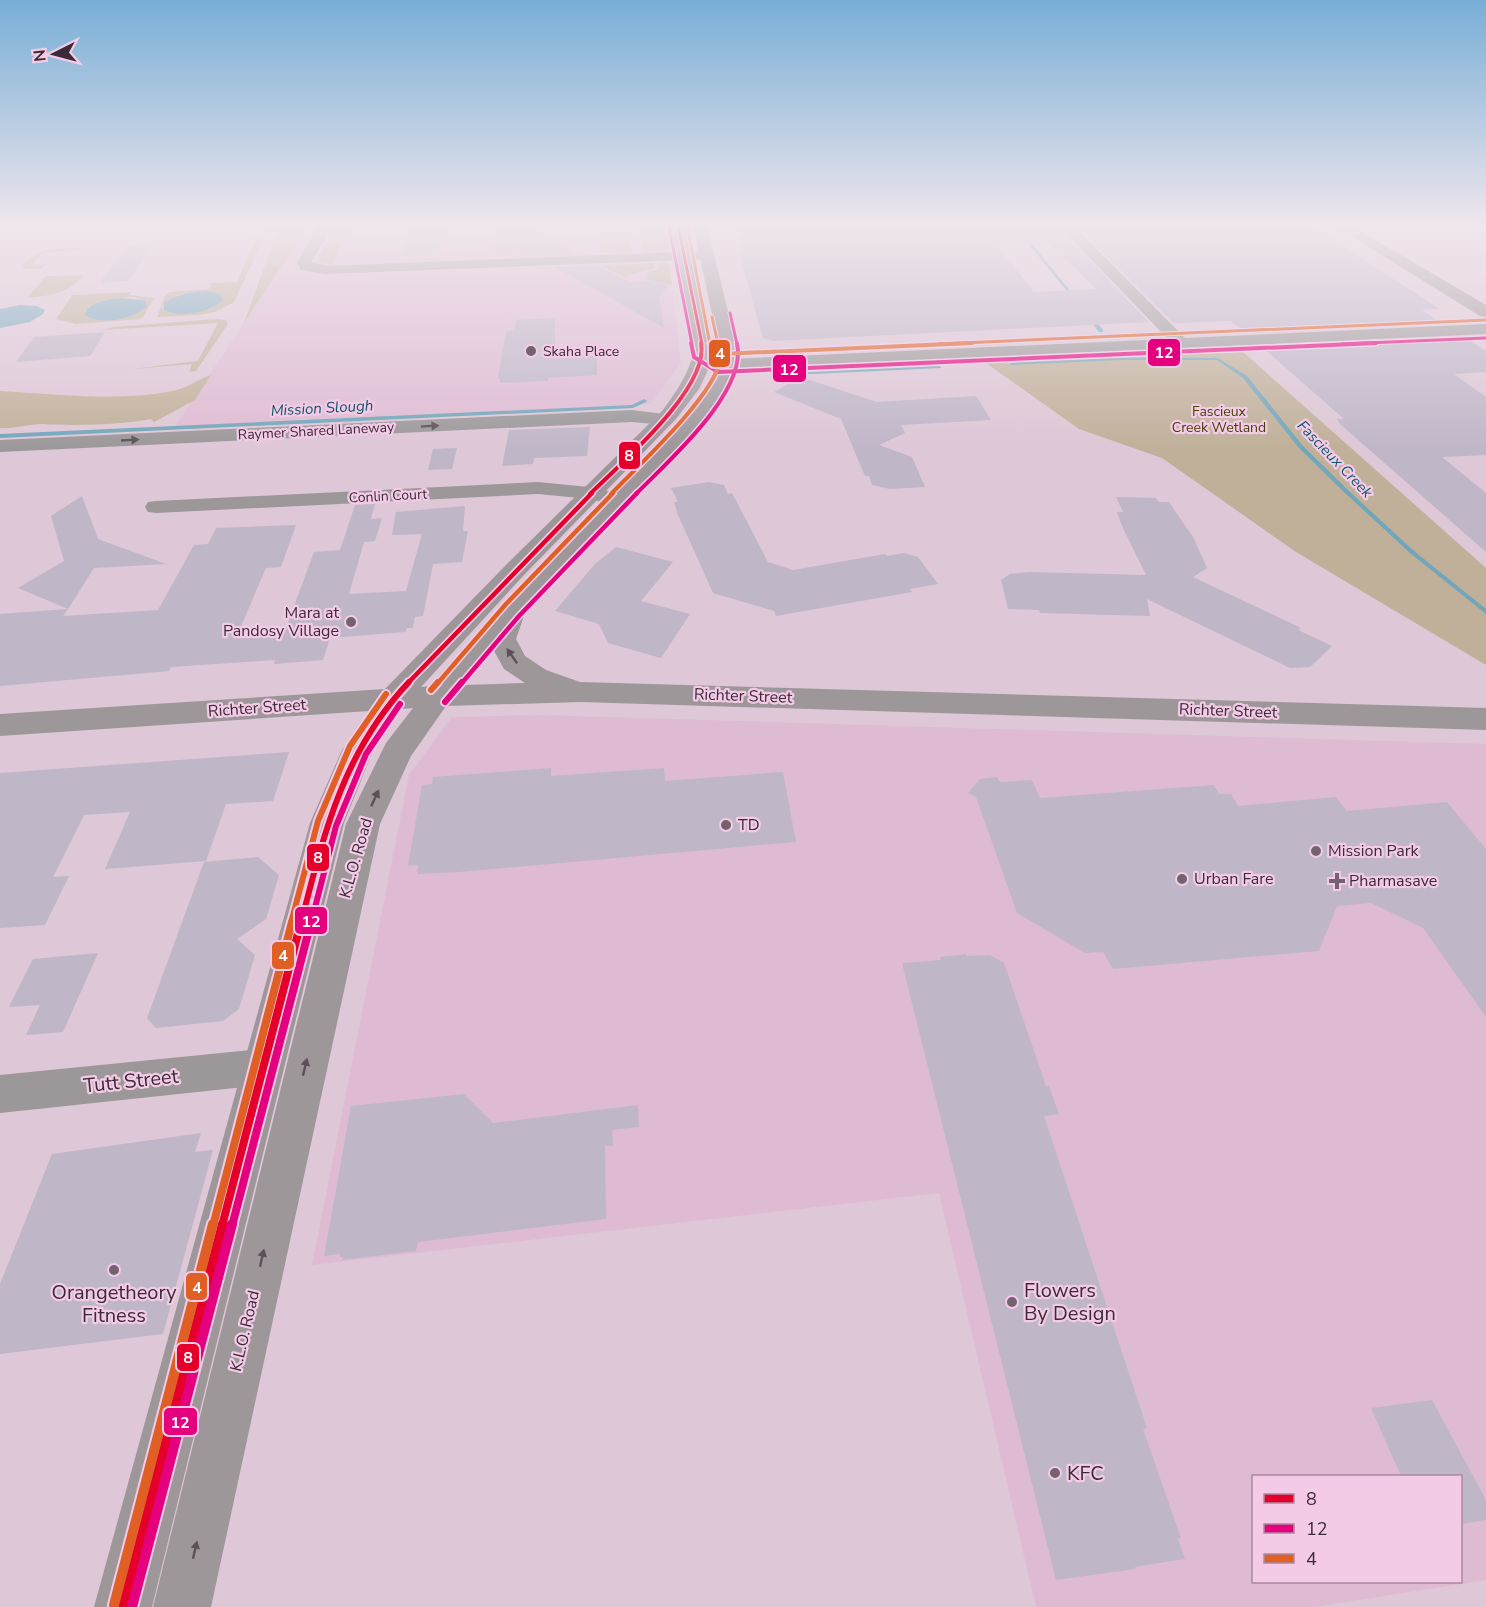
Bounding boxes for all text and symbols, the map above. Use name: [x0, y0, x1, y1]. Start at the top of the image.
north arrow: [24, 24, 84, 84]
text: N: [29, 48, 52, 63]
line badge: 12: [1147, 338, 1181, 367]
line badge: 4: [708, 339, 731, 368]
place label: Skaha Place: [543, 342, 619, 361]
text: 12: [1154, 342, 1174, 364]
text: 4: [715, 343, 725, 365]
marker: Skaha Place: [524, 344, 538, 358]
line badge: 12: [772, 354, 807, 383]
text: 12: [779, 359, 799, 381]
water label: Mission Slough: [270, 395, 374, 421]
park label: Fascieux Creek Wetland: [1172, 402, 1266, 437]
water label: Fascieux Creek: [1293, 416, 1377, 502]
street label: Raymer Shared Laneway: [237, 417, 395, 445]
one-way arrow: [420, 421, 439, 430]
one-way arrow: [121, 436, 140, 445]
line badge: 8: [618, 441, 641, 470]
text: 8: [624, 445, 634, 467]
street label: Conlin Court: [348, 484, 428, 508]
place label: Mara at Pandosy Village: [223, 602, 339, 642]
marker: Mara at Pandosy Village: [344, 615, 358, 629]
one-way arrow: [506, 649, 518, 665]
street label: Richter Street: [693, 683, 793, 709]
street label: Richter Street: [207, 694, 307, 722]
street label: Richter Street: [1178, 698, 1278, 724]
one-way arrow: [371, 789, 380, 806]
place label: TD: [738, 814, 760, 836]
street label: K.L.O. Road: [334, 815, 378, 901]
marker: TD: [719, 818, 733, 832]
place label: Mission Park: [1328, 840, 1420, 862]
line badge: 8: [306, 843, 330, 872]
marker: Mission Park: [1309, 844, 1323, 858]
text: 8: [313, 847, 323, 869]
place label: Urban Fare: [1194, 868, 1273, 890]
place label: Pharmasave: [1349, 870, 1437, 892]
marker: Urban Fare: [1175, 872, 1189, 886]
marker: Pharmasave: [1330, 874, 1344, 888]
line badge: 12: [294, 906, 328, 935]
text: 12: [301, 911, 321, 933]
line badge: 4: [271, 941, 295, 970]
text: 4: [278, 945, 288, 967]
one-way arrow: [301, 1058, 311, 1077]
street label: Tutt Street: [82, 1062, 181, 1099]
one-way arrow: [258, 1248, 267, 1267]
marker: Orangetheory Fitness: [107, 1263, 121, 1277]
line badge: 4: [185, 1272, 208, 1301]
text: 4: [192, 1277, 202, 1299]
place label: Flowers By Design: [1024, 1277, 1116, 1327]
place label: Orangetheory Fitness: [52, 1279, 177, 1329]
street label: K.L.O. Road: [225, 1288, 265, 1374]
marker: Flowers By Design: [1005, 1295, 1019, 1309]
line badge: 8: [176, 1343, 200, 1372]
text: 8: [183, 1347, 193, 1369]
line badge: 12: [163, 1407, 198, 1436]
text: 12: [170, 1412, 190, 1434]
place label: KFC: [1067, 1460, 1104, 1487]
marker: KFC: [1048, 1466, 1062, 1480]
legend: [1252, 1475, 1462, 1583]
text: 8: [1306, 1487, 1317, 1511]
text: 12: [1306, 1517, 1328, 1541]
one-way arrow: [191, 1541, 201, 1559]
text: 4: [1306, 1547, 1317, 1571]

